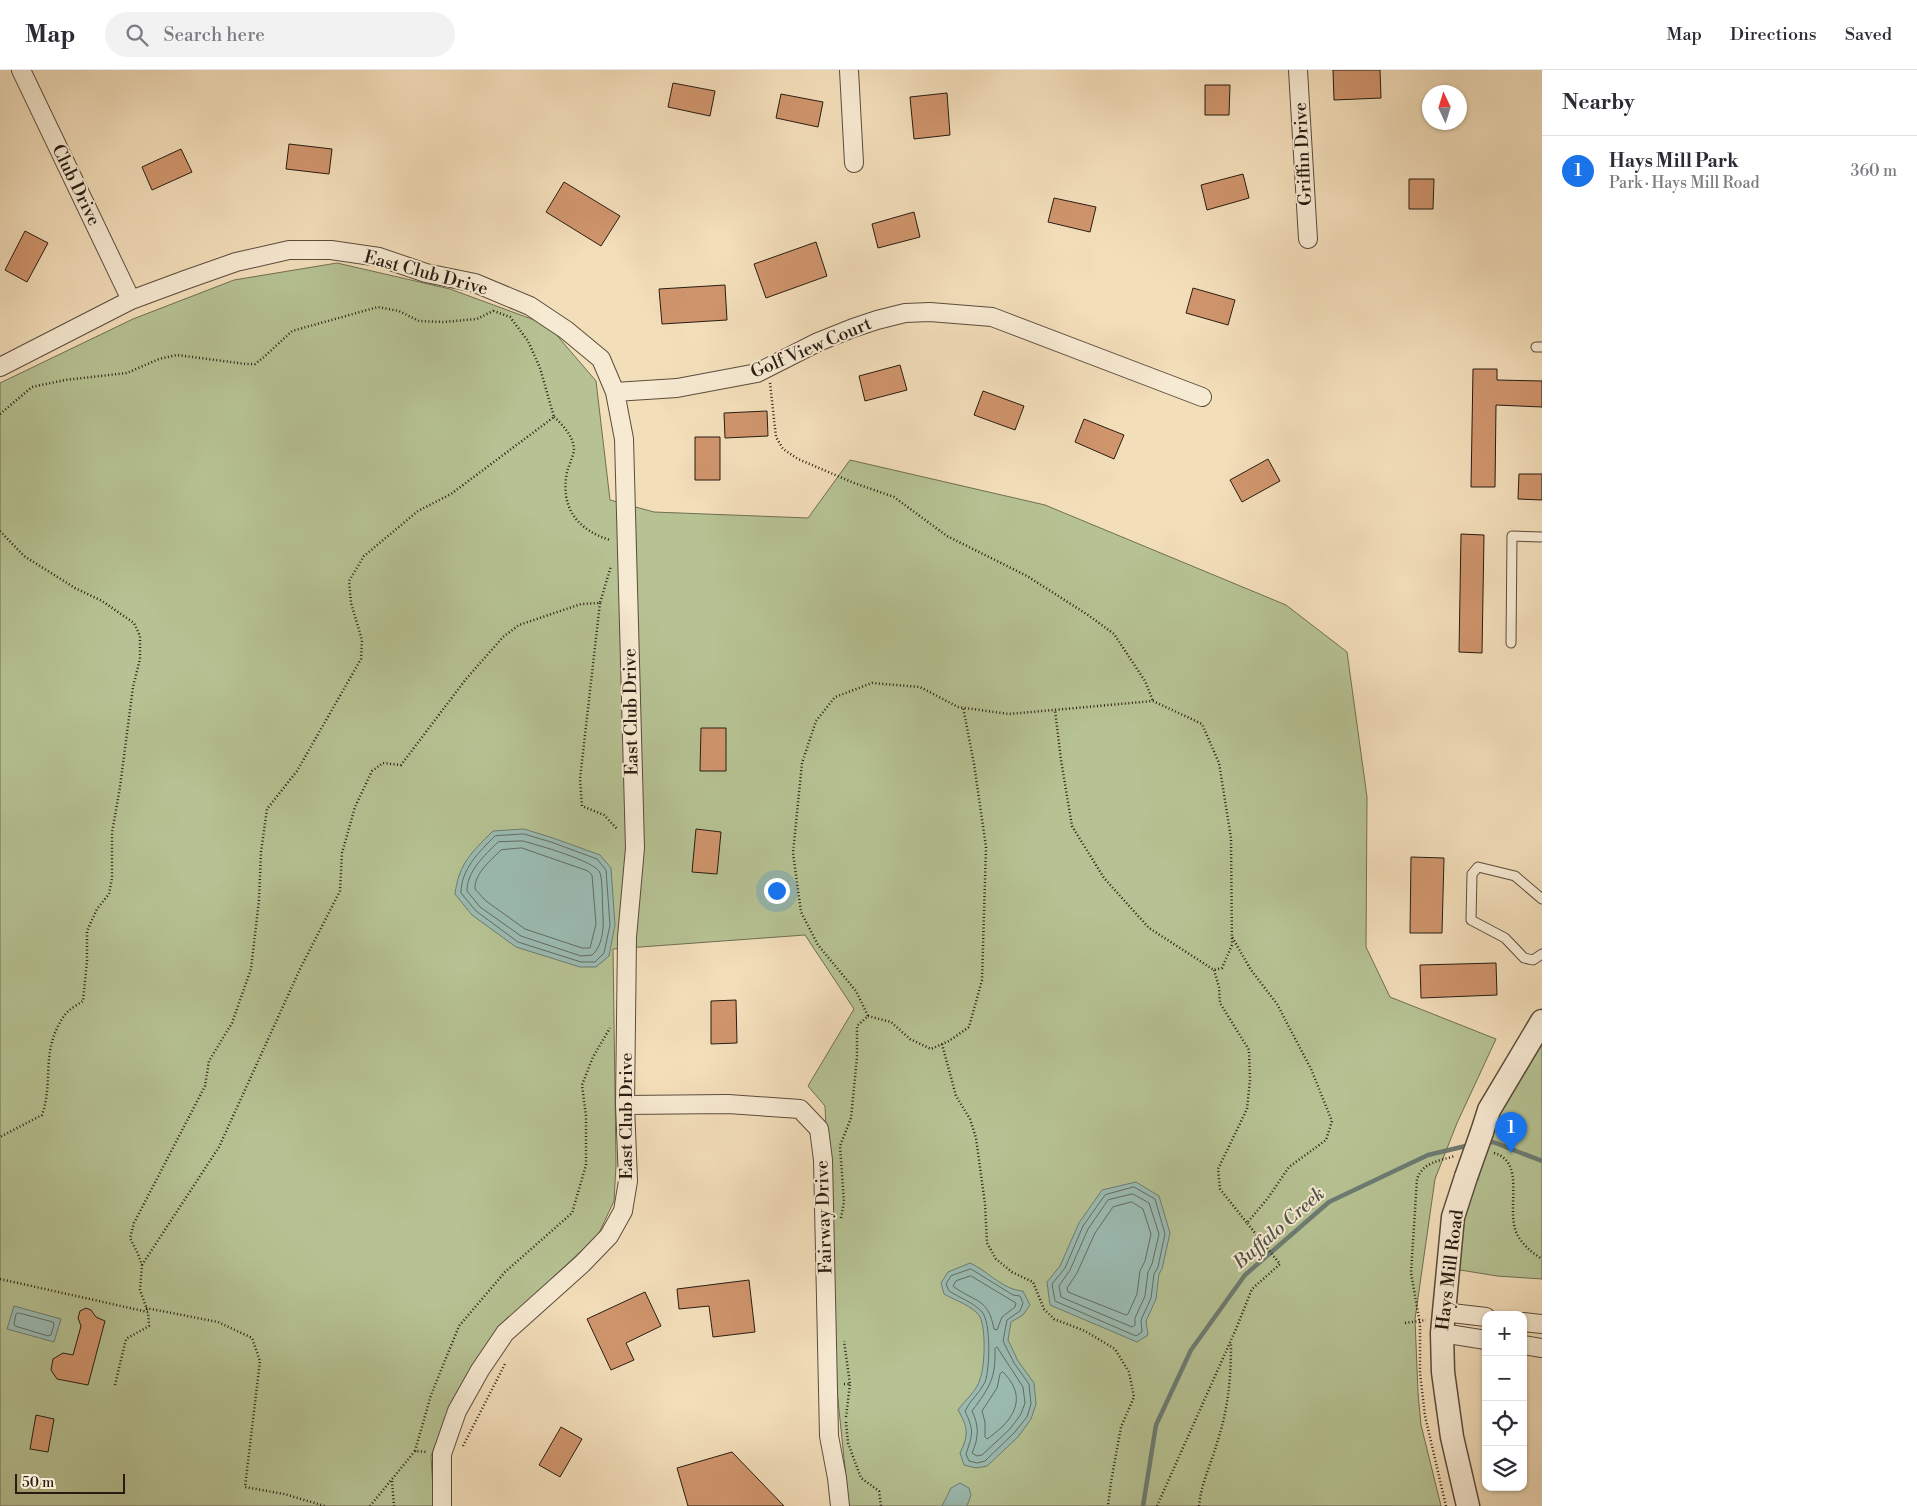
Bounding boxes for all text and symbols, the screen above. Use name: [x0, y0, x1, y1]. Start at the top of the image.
search box: [105, 12, 455, 57]
text: Map: [25, 20, 75, 50]
icon: search: [123, 21, 151, 49]
text: Search here: [163, 23, 265, 47]
text: Map: [1666, 23, 1702, 46]
text: Directions: [1730, 23, 1817, 46]
text: Saved: [1845, 23, 1892, 46]
north arrow: [1422, 85, 1467, 130]
text: Nearby: [1562, 90, 1635, 116]
street label: Griffin Drive: [1289, 102, 1317, 206]
street label: Club Drive: [46, 141, 106, 229]
text: Hays Mill Park: [1609, 149, 1739, 173]
text: 1: [1574, 161, 1582, 181]
text: 360 m: [1851, 161, 1897, 181]
text: Park · Hays Mill Road: [1609, 173, 1760, 193]
street label: East Club Drive: [361, 245, 491, 301]
street label: Golf View Court: [747, 312, 876, 384]
street label: East Club Drive: [618, 648, 644, 776]
your location: [764, 878, 790, 904]
street label: East Club Drive: [615, 1052, 638, 1180]
pin: 1: [1495, 1112, 1527, 1153]
street label: Fairway Drive: [811, 1160, 837, 1274]
water label: Buffalo Creek: [1228, 1182, 1330, 1275]
street label: Hays Mill Road: [1431, 1207, 1469, 1332]
map controls: [1482, 1311, 1527, 1491]
button: +: [1482, 1311, 1527, 1356]
button: −: [1482, 1356, 1527, 1401]
button: locate: [1482, 1401, 1527, 1446]
button: layers: [1482, 1446, 1527, 1491]
scale bar: [15, 1471, 125, 1494]
text: 50 m: [22, 1474, 54, 1492]

